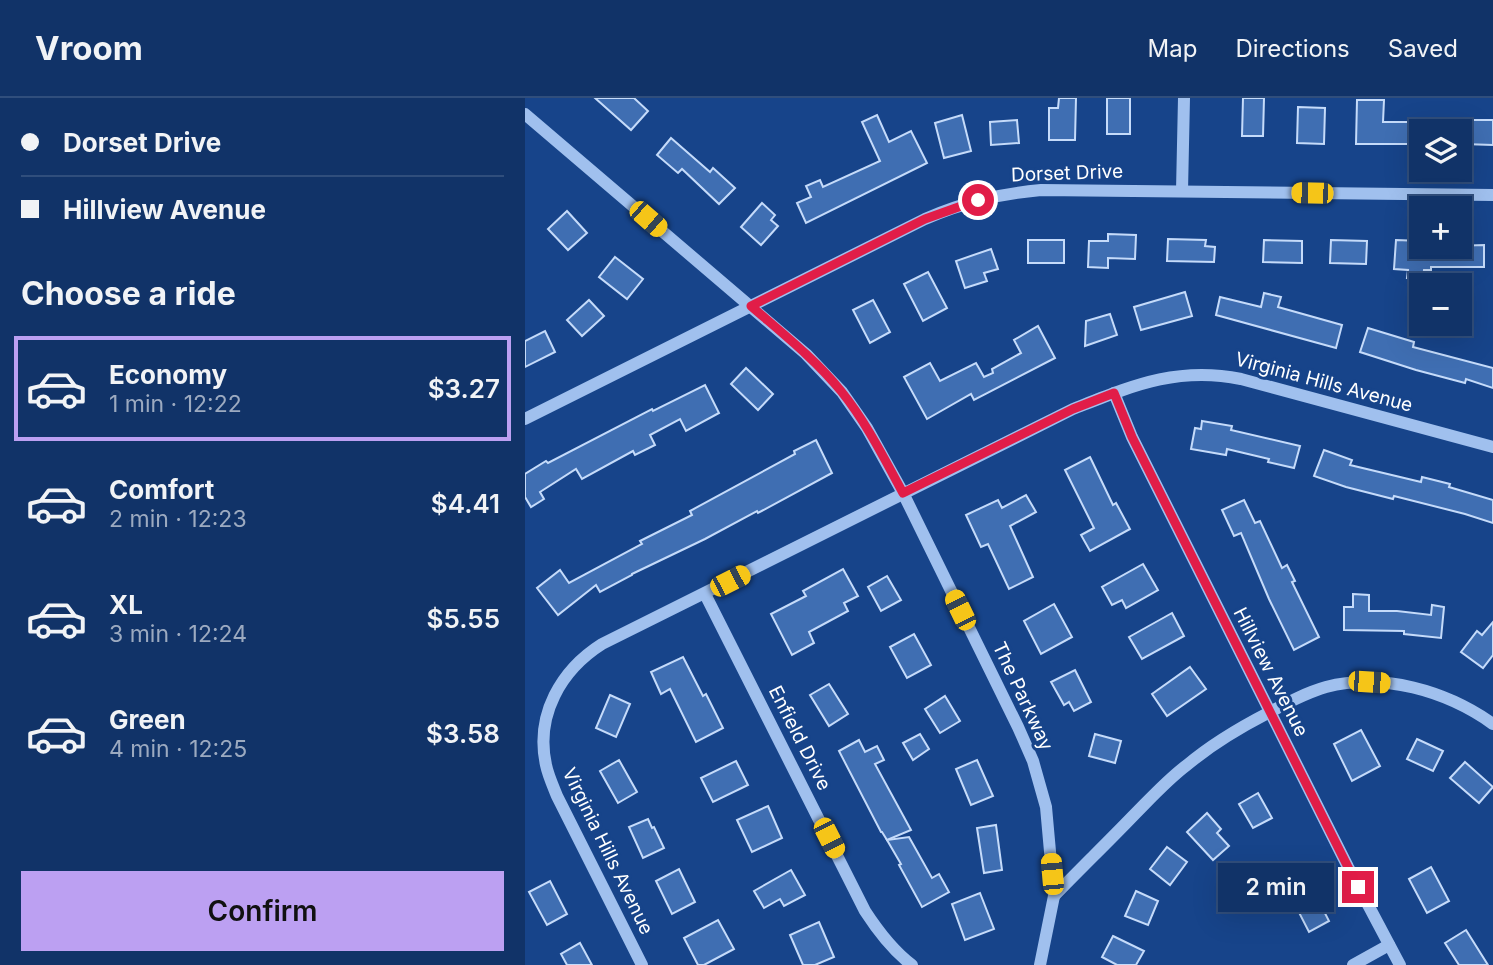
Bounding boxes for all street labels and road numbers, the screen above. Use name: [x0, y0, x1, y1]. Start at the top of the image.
street label: Dorset Drive: [1011, 160, 1123, 186]
street label: Virginia Hills Avenue: [1233, 347, 1415, 417]
street label: Hillview Avenue: [1229, 604, 1313, 740]
street label: The Parkway: [988, 638, 1058, 754]
street label: Enfield Drive: [764, 682, 836, 794]
street label: Virginia Hills Avenue: [558, 764, 658, 938]

